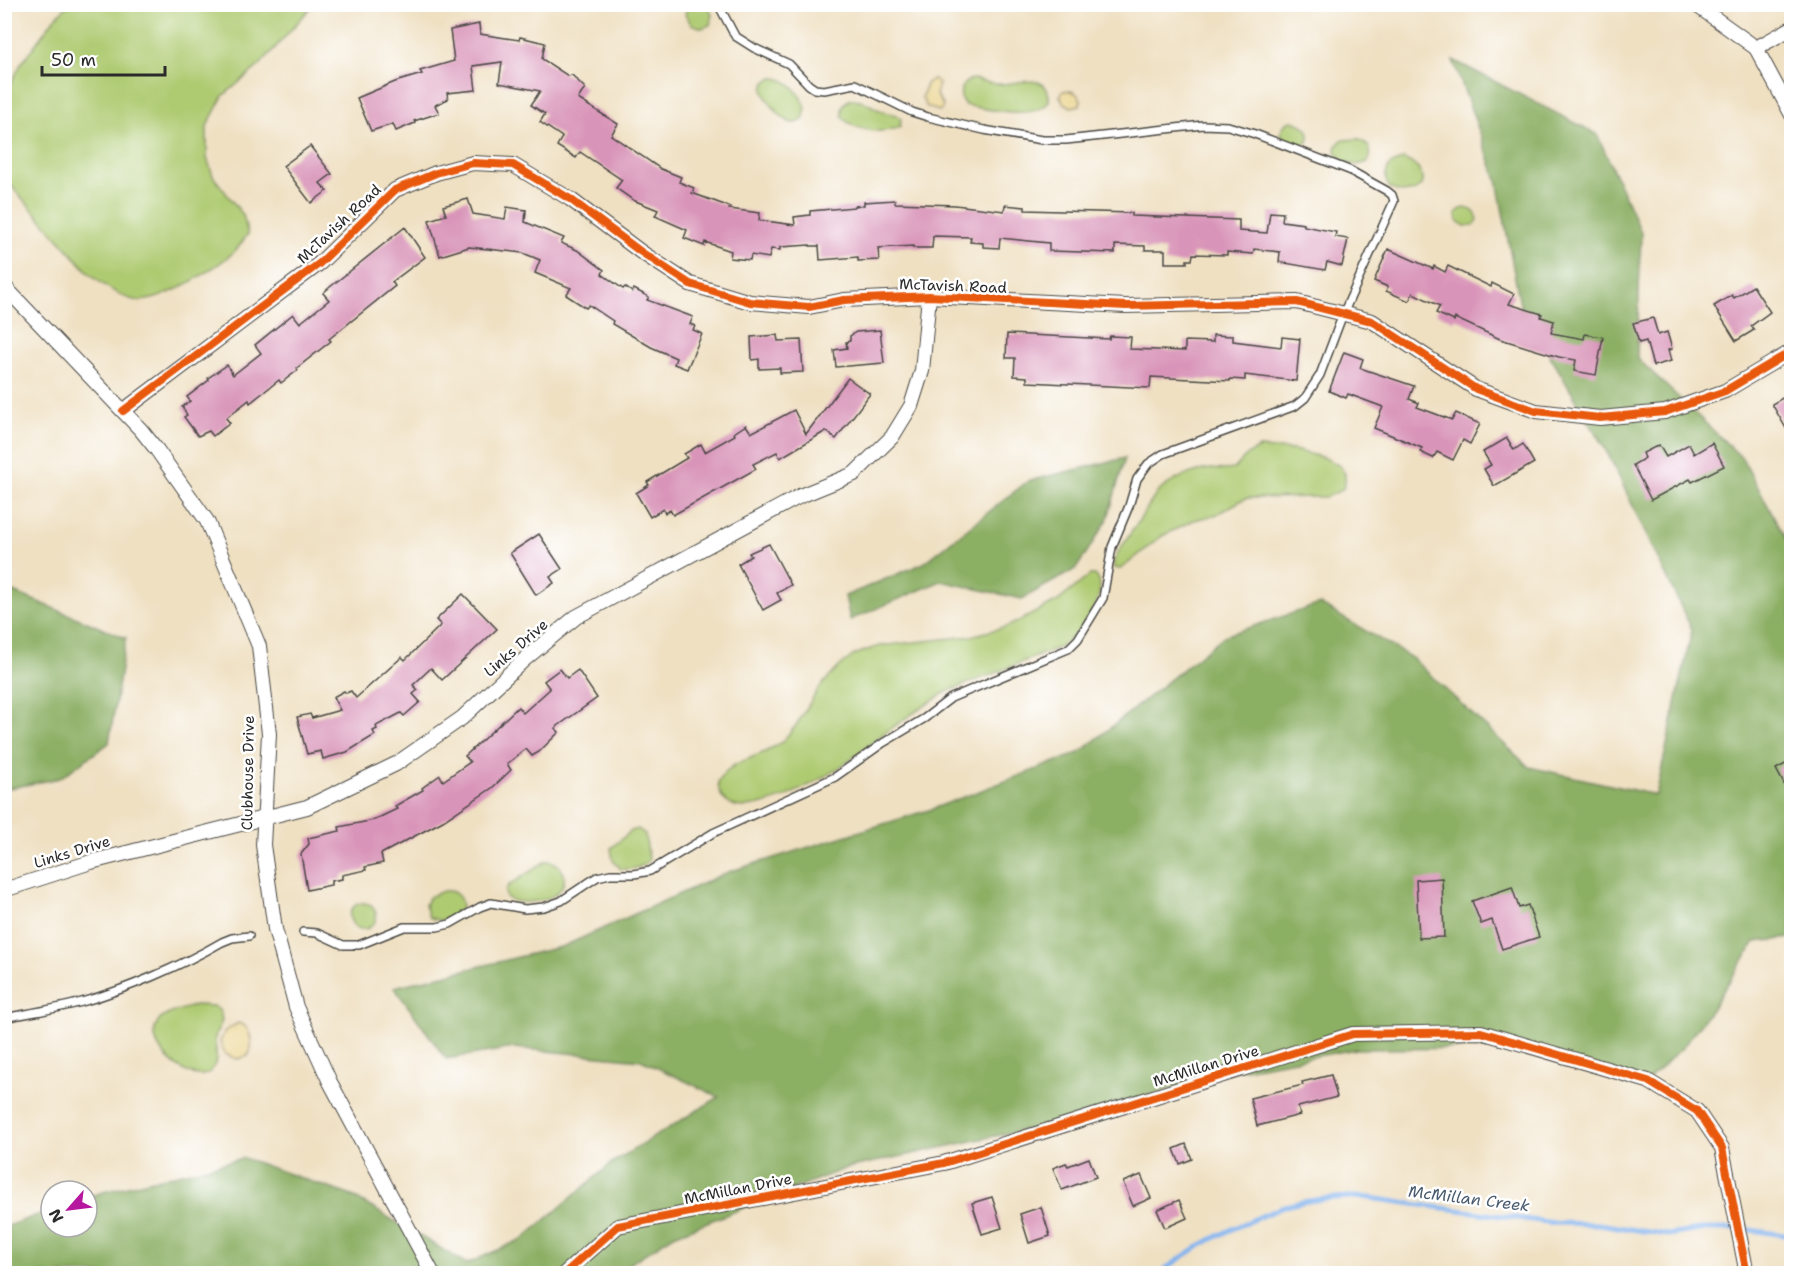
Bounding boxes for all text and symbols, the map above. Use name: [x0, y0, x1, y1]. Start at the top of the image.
scale bar: [42, 39, 165, 77]
text: 50 m: [51, 48, 96, 72]
street label: McTavish Road: [293, 180, 386, 268]
street label: McTavish Road: [899, 274, 1008, 298]
street label: Links Drive: [480, 615, 552, 681]
street label: Clubhouse Drive: [237, 715, 259, 831]
street label: Links Drive: [31, 831, 113, 873]
street label: McMillan Drive: [1151, 1040, 1261, 1092]
street label: McMillan Drive: [682, 1169, 794, 1209]
north arrow: [39, 1179, 99, 1239]
water label: McMillan Creek: [1407, 1181, 1531, 1216]
text: N: [44, 1205, 68, 1226]

